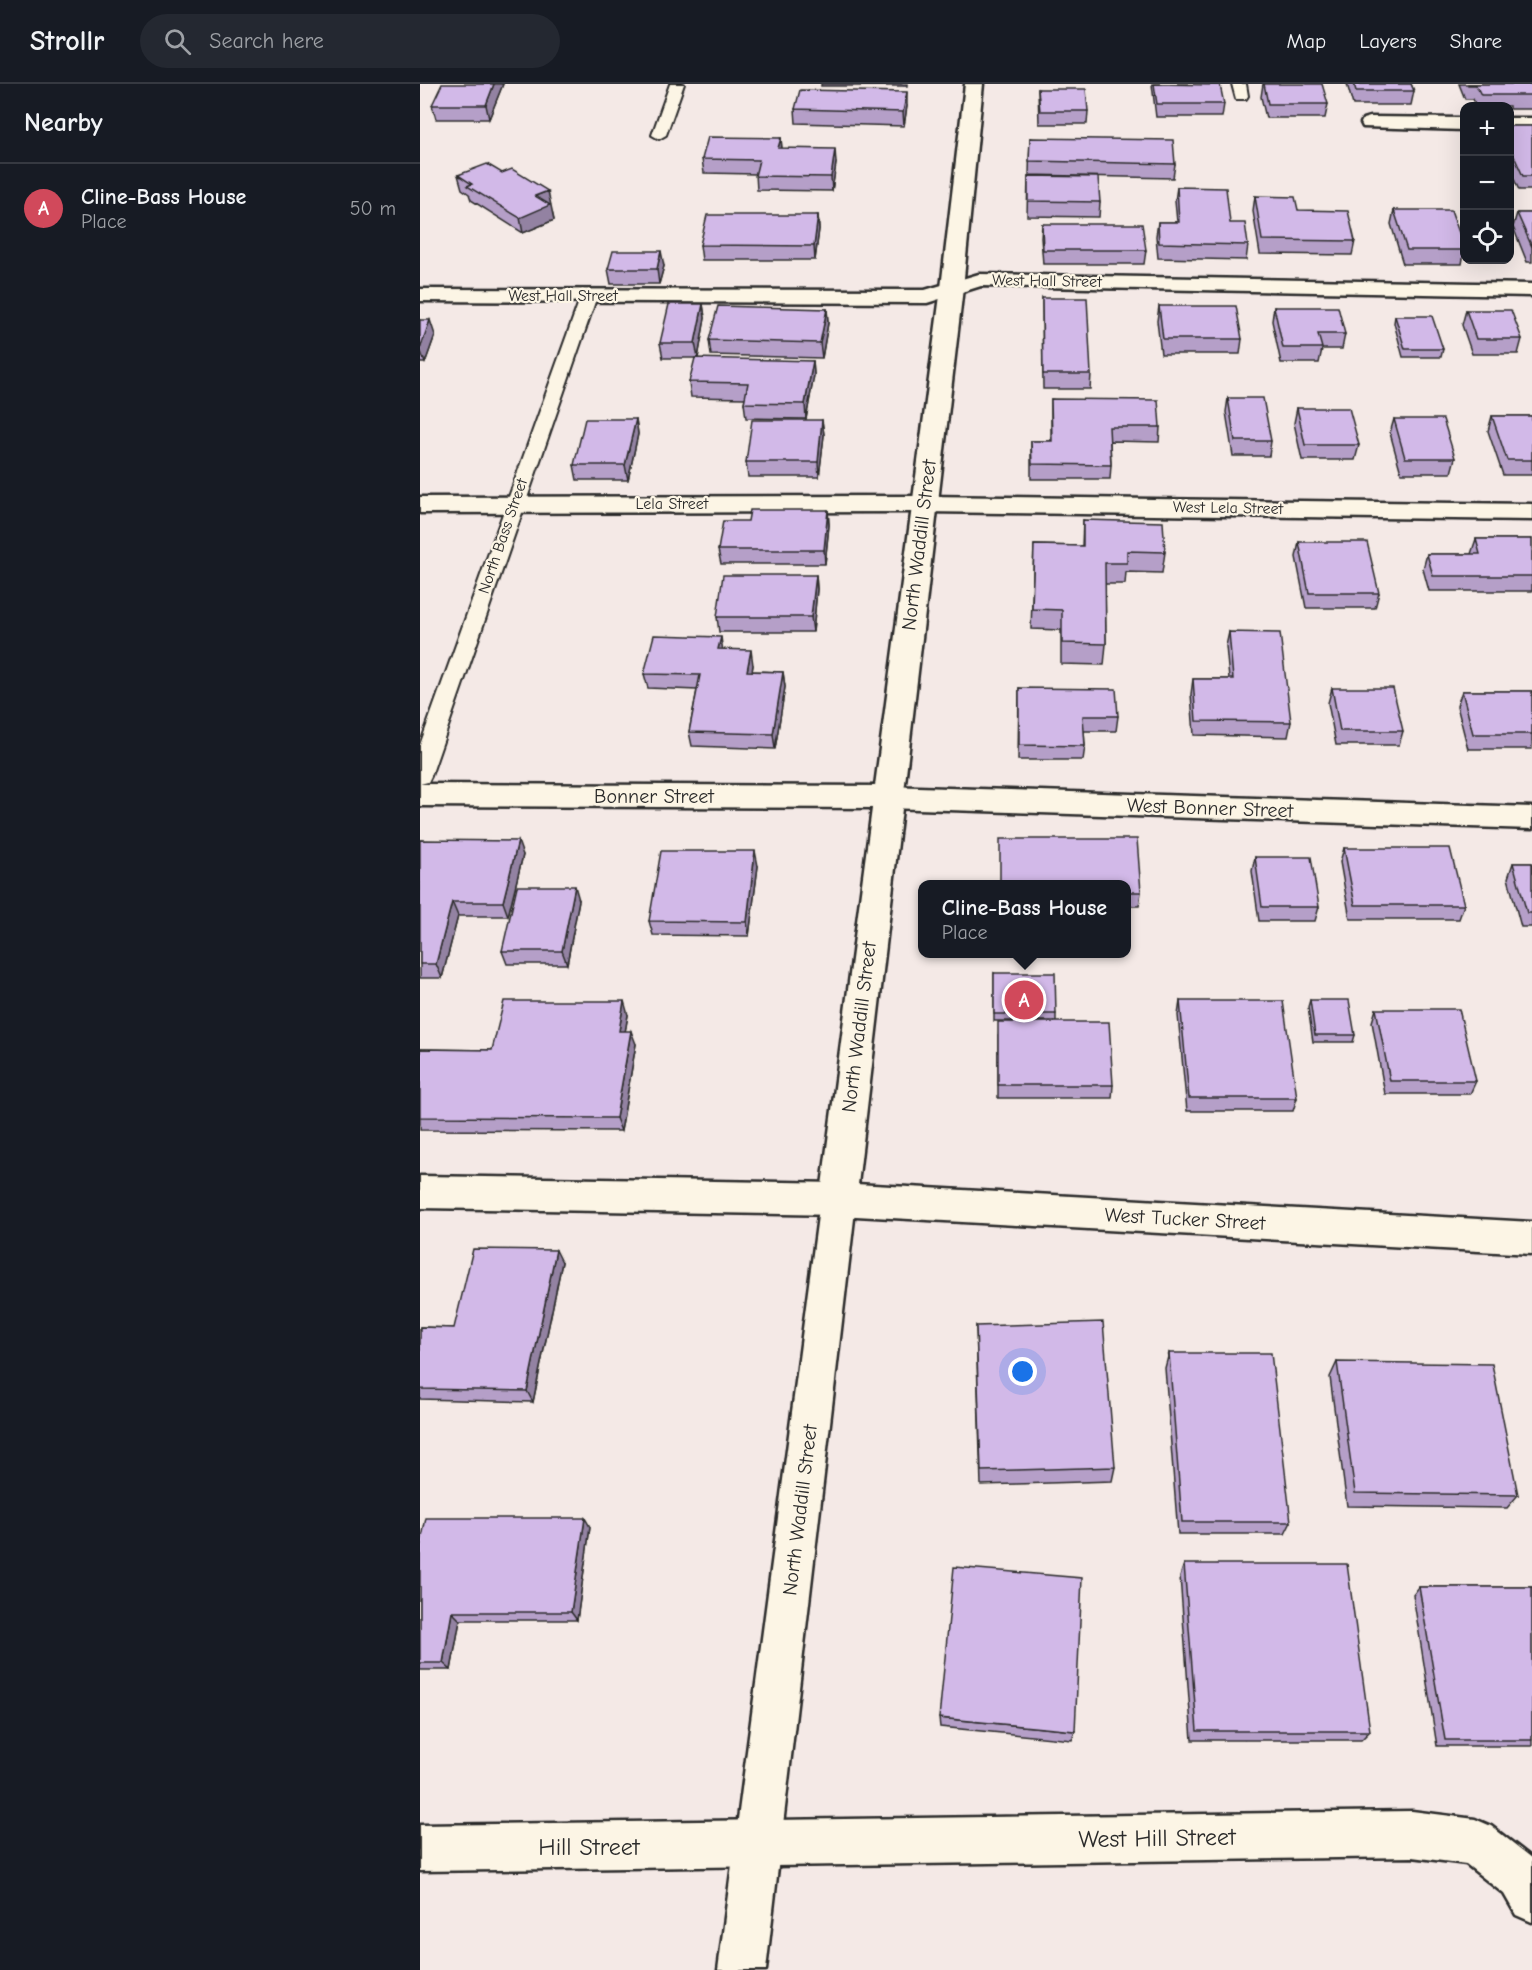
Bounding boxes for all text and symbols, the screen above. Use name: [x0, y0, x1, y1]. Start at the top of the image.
search box: [140, 14, 560, 68]
text: Strollr: [30, 25, 104, 57]
icon: search: [161, 25, 194, 58]
text: Search here: [209, 28, 324, 54]
text: Map: [1287, 29, 1326, 53]
text: Layers: [1359, 29, 1417, 53]
text: Share: [1450, 29, 1502, 53]
map controls: [1460, 102, 1514, 264]
button: +: [1460, 102, 1514, 156]
text: Nearby: [24, 108, 103, 138]
button: −: [1460, 156, 1514, 210]
text: Cline-Bass House: [81, 184, 246, 210]
text: A: [38, 197, 49, 220]
text: 50 m: [350, 197, 396, 220]
text: Place: [81, 210, 127, 233]
button: locate: [1460, 210, 1514, 264]
street label: West Hall Street: [992, 271, 1102, 291]
street label: West Hall Street: [508, 287, 618, 305]
street label: North Waddill Street: [897, 457, 941, 632]
street label: North Bass Street: [475, 476, 531, 596]
street label: Lela Street: [636, 495, 709, 513]
street label: West Lela Street: [1173, 498, 1284, 518]
street label: Bonner Street: [594, 785, 715, 808]
street label: West Bonner Street: [1126, 794, 1295, 822]
popup: [918, 880, 1131, 958]
text: Cline-Bass House: [942, 895, 1107, 921]
text: Place: [942, 921, 987, 944]
street label: North Waddill Street: [837, 939, 881, 1114]
pin: A: [1004, 978, 1044, 1022]
street label: West Tucker Street: [1104, 1203, 1267, 1235]
your location: [1008, 1357, 1037, 1386]
street label: North Waddill Street: [778, 1422, 822, 1597]
street label: West Hill Street: [1078, 1823, 1237, 1853]
street label: Hill Street: [538, 1833, 641, 1861]

